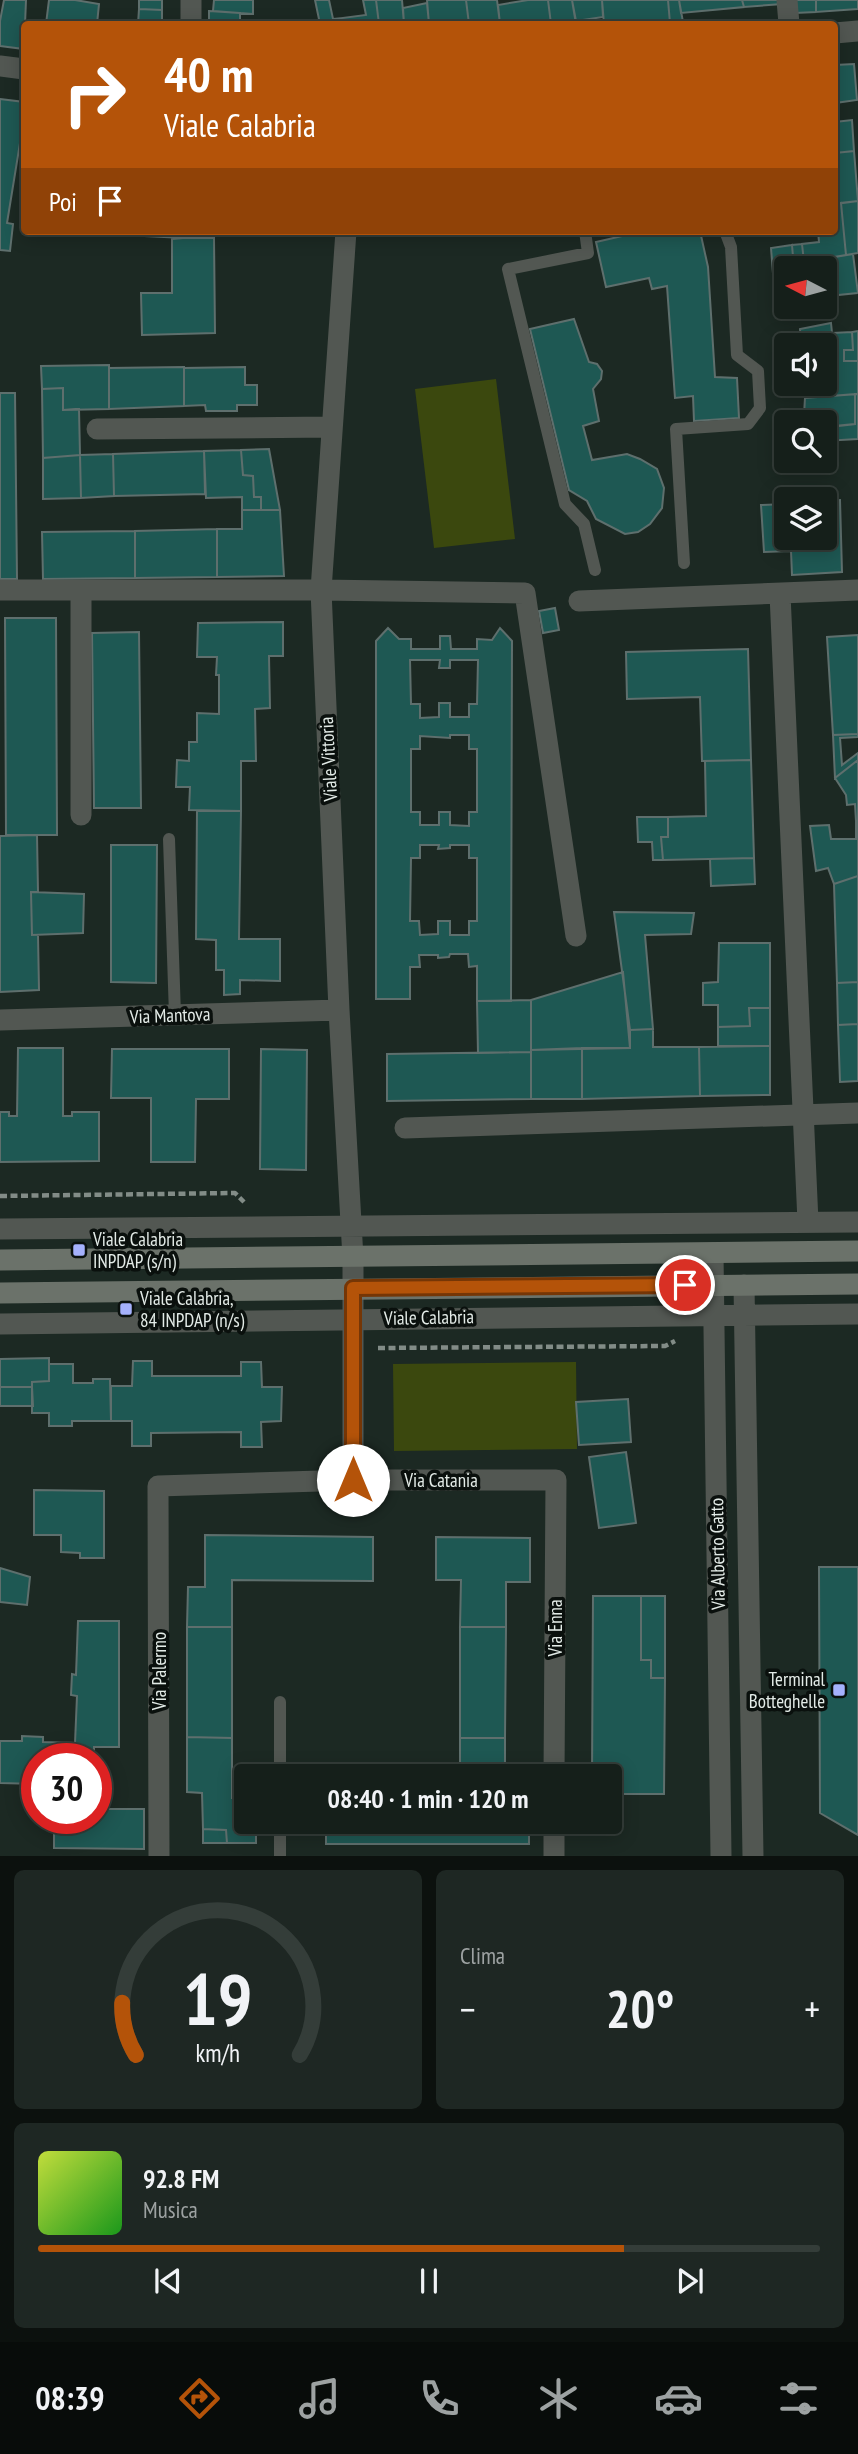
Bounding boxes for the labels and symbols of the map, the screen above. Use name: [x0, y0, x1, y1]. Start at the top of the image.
north arrow: [774, 256, 836, 318]
street label: Viale Vittoria: [314, 716, 342, 803]
street label: Via Mantova: [128, 1002, 211, 1028]
place label: Viale Calabria INPDAP (s/n): [92, 1227, 183, 1273]
marker: Viale Calabria INPDAP (s/n): [71, 1242, 87, 1258]
pin: [655, 1255, 715, 1315]
place label: Viale Calabria, 84 INPDAP (n/s): [139, 1286, 245, 1332]
marker: Viale Calabria, 84 INPDAP (n/s): [118, 1301, 134, 1317]
street label: Viale Calabria: [383, 1304, 474, 1330]
position arrow: [316, 1443, 390, 1517]
street label: Via Catania: [403, 1468, 478, 1492]
street label: Via Alberto Gatto: [704, 1498, 730, 1611]
street label: Via Enna: [543, 1600, 567, 1657]
street label: Via Palermo: [147, 1632, 171, 1711]
place label: Terminal Botteghelle: [749, 1667, 826, 1713]
marker: Terminal Botteghelle: [831, 1682, 847, 1698]
speed limit sign: 30: [21, 1743, 112, 1834]

